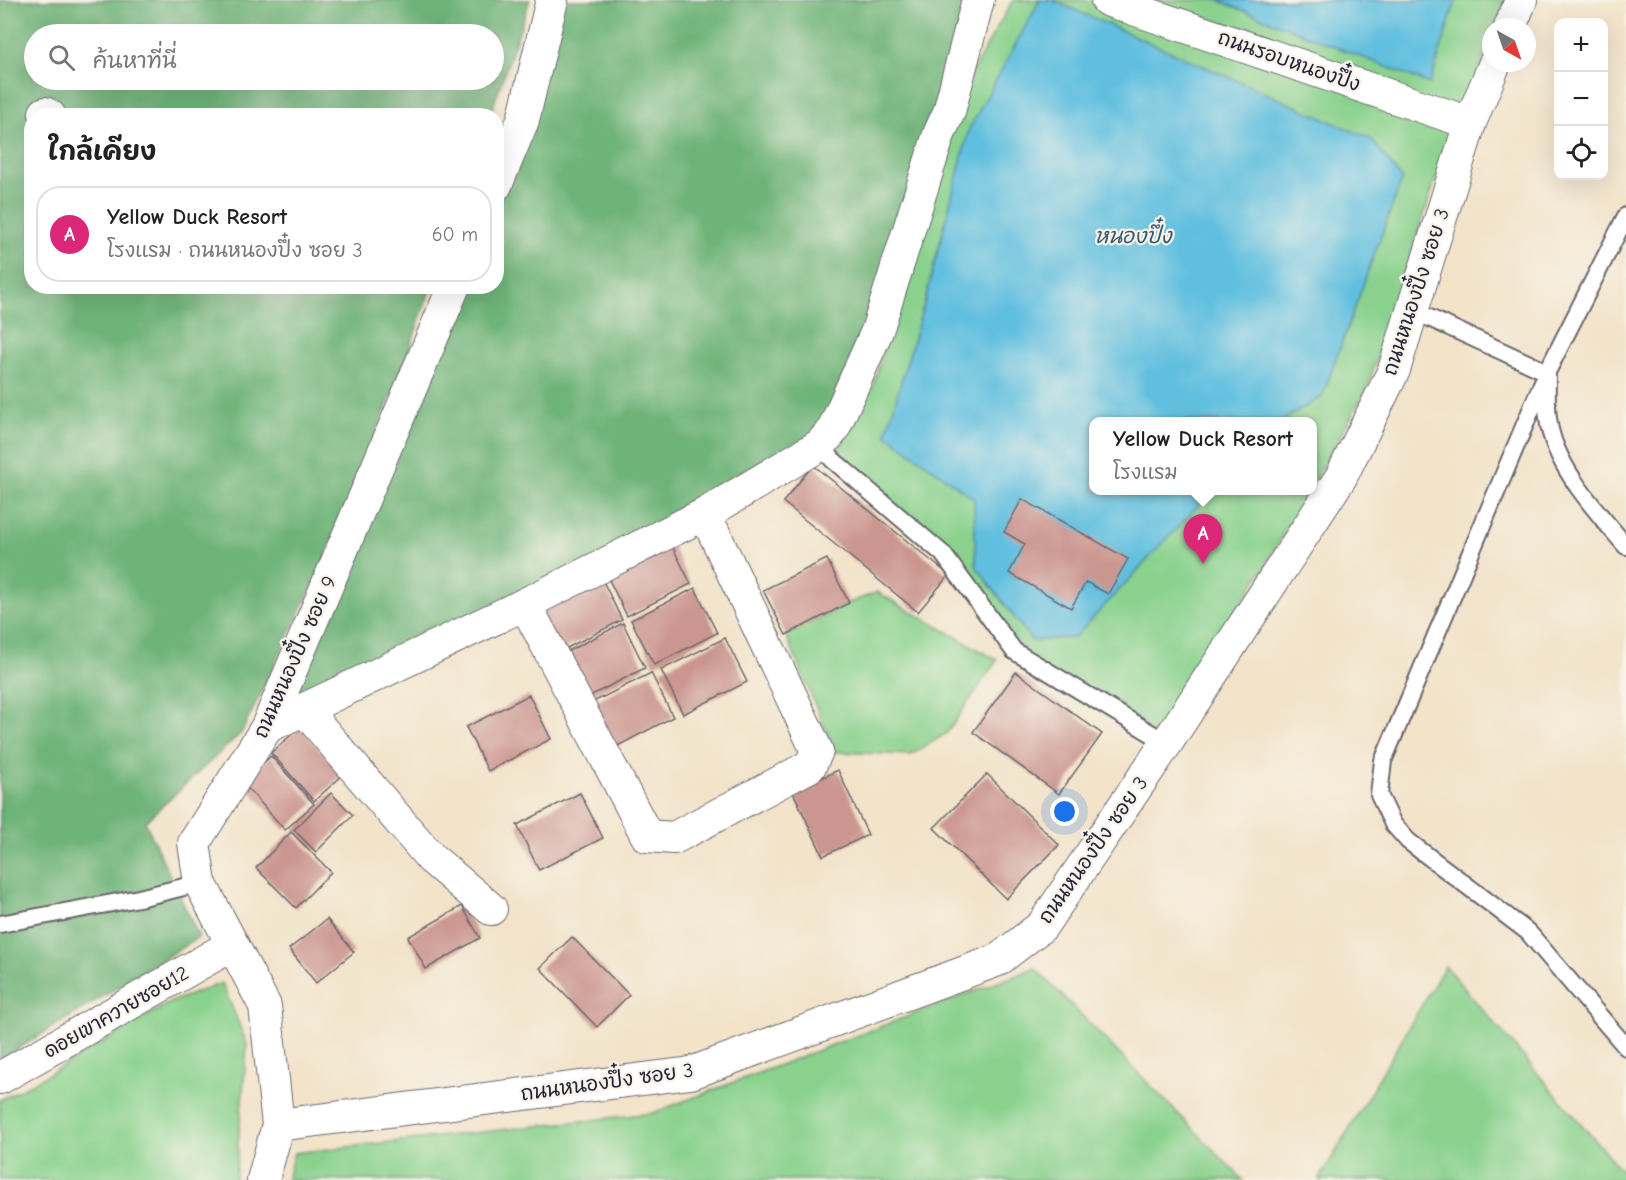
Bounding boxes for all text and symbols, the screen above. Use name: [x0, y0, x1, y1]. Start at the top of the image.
north arrow: [1482, 18, 1536, 72]
map controls: [1554, 18, 1608, 180]
button: +: [1554, 18, 1608, 72]
street label: ถนนรอบหนองปึ๋ง: [1215, 19, 1366, 96]
search box: [24, 24, 504, 90]
icon: search: [45, 41, 78, 74]
text: ค้นหาที่นี่: [93, 48, 177, 74]
button: −: [1554, 72, 1608, 126]
button: locate: [1554, 126, 1608, 180]
text: ใกล้เคียง: [48, 137, 156, 167]
street label: ถนนหนองปึ๋ง ซอย 3: [1371, 203, 1454, 378]
text: Yellow Duck Resort: [107, 204, 287, 230]
water label: หนองปึ๋ง: [1095, 217, 1173, 248]
text: A: [64, 223, 75, 246]
text: 60 m: [432, 223, 478, 246]
text: โรงแรม · ถนนหนองปึ๋ง ซอย 3: [107, 239, 363, 262]
popup: [1089, 417, 1317, 495]
text: Yellow Duck Resort: [1113, 426, 1293, 452]
text: โรงแรม: [1113, 461, 1178, 484]
pin: A: [1184, 514, 1222, 564]
street label: ถนนหนองปึ๋ง ซอย 9: [242, 570, 341, 741]
street label: ถนนหนองปึ๋ง ซอย 3: [1028, 768, 1152, 928]
your location: [1050, 797, 1079, 826]
street label: ดอยเขาควายซอย12: [39, 961, 193, 1063]
street label: ถนนหนองปึ๋ง ซอย 3: [518, 1051, 695, 1106]

